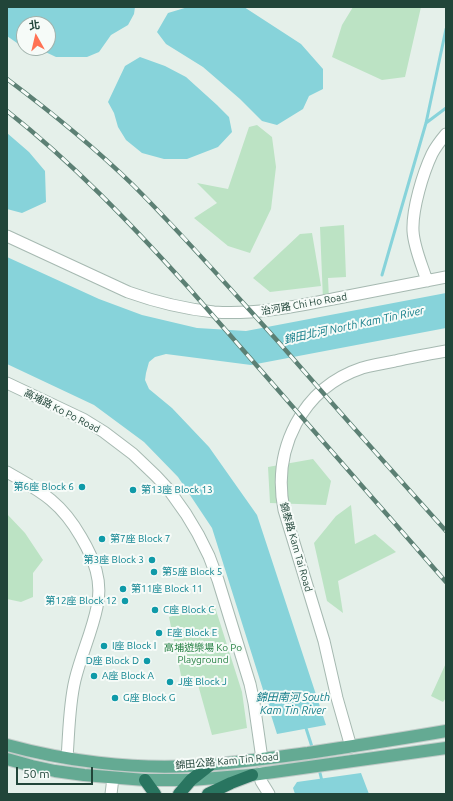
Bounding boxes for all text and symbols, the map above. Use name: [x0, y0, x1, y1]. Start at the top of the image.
north arrow: [16, 16, 56, 56]
text: 北: [28, 18, 41, 32]
street label: 治河路 Chi Ho Road: [260, 291, 348, 317]
water label: 錦田北河 North Kam Tin River: [283, 304, 425, 346]
street label: 高埔路 Ko Po Road: [22, 387, 102, 435]
place label: 第6座 Block 6: [14, 481, 74, 493]
marker: 第6座 Block 6: [77, 482, 87, 492]
place label: 第13座 Block 13: [141, 484, 213, 496]
marker: 第13座 Block 13: [128, 485, 138, 495]
street label: 錦泰路 Kam Tai Road: [277, 501, 315, 593]
place label: 第7座 Block 7: [110, 533, 170, 545]
marker: 第7座 Block 7: [97, 534, 107, 544]
place label: 第3座 Block 3: [84, 554, 144, 566]
marker: 第3座 Block 3: [147, 555, 157, 565]
place label: 第5座 Block 5: [162, 566, 222, 578]
marker: 第5座 Block 5: [149, 567, 159, 577]
place label: 第11座 Block 11: [131, 583, 203, 595]
marker: 第11座 Block 11: [118, 584, 128, 594]
place label: 第12座 Block 12: [45, 595, 117, 607]
marker: 第12座 Block 12: [120, 596, 130, 606]
place label: C座 Block C: [163, 604, 214, 616]
marker: C座 Block C: [150, 605, 160, 615]
place label: E座 Block E: [167, 627, 217, 639]
marker: E座 Block E: [154, 628, 164, 638]
place label: I座 Block I: [112, 640, 156, 652]
marker: I座 Block I: [99, 641, 109, 651]
park label: 高埔遊樂場 Ko Po Playground: [164, 642, 242, 666]
place label: D座 Block D: [86, 655, 139, 667]
marker: D座 Block D: [142, 656, 152, 666]
place label: A座 Block A: [102, 670, 154, 682]
marker: A座 Block A: [89, 671, 99, 681]
place label: J座 Block J: [178, 676, 227, 688]
marker: J座 Block J: [165, 677, 175, 687]
water label: 錦田南河 South Kam Tin River: [256, 690, 330, 716]
place label: G座 Block G: [123, 692, 175, 704]
marker: G座 Block G: [110, 693, 120, 703]
street label: 錦田公路 Kam Tin Road: [175, 751, 279, 771]
scale bar: [18, 759, 95, 785]
text: 50 m: [23, 767, 50, 780]

